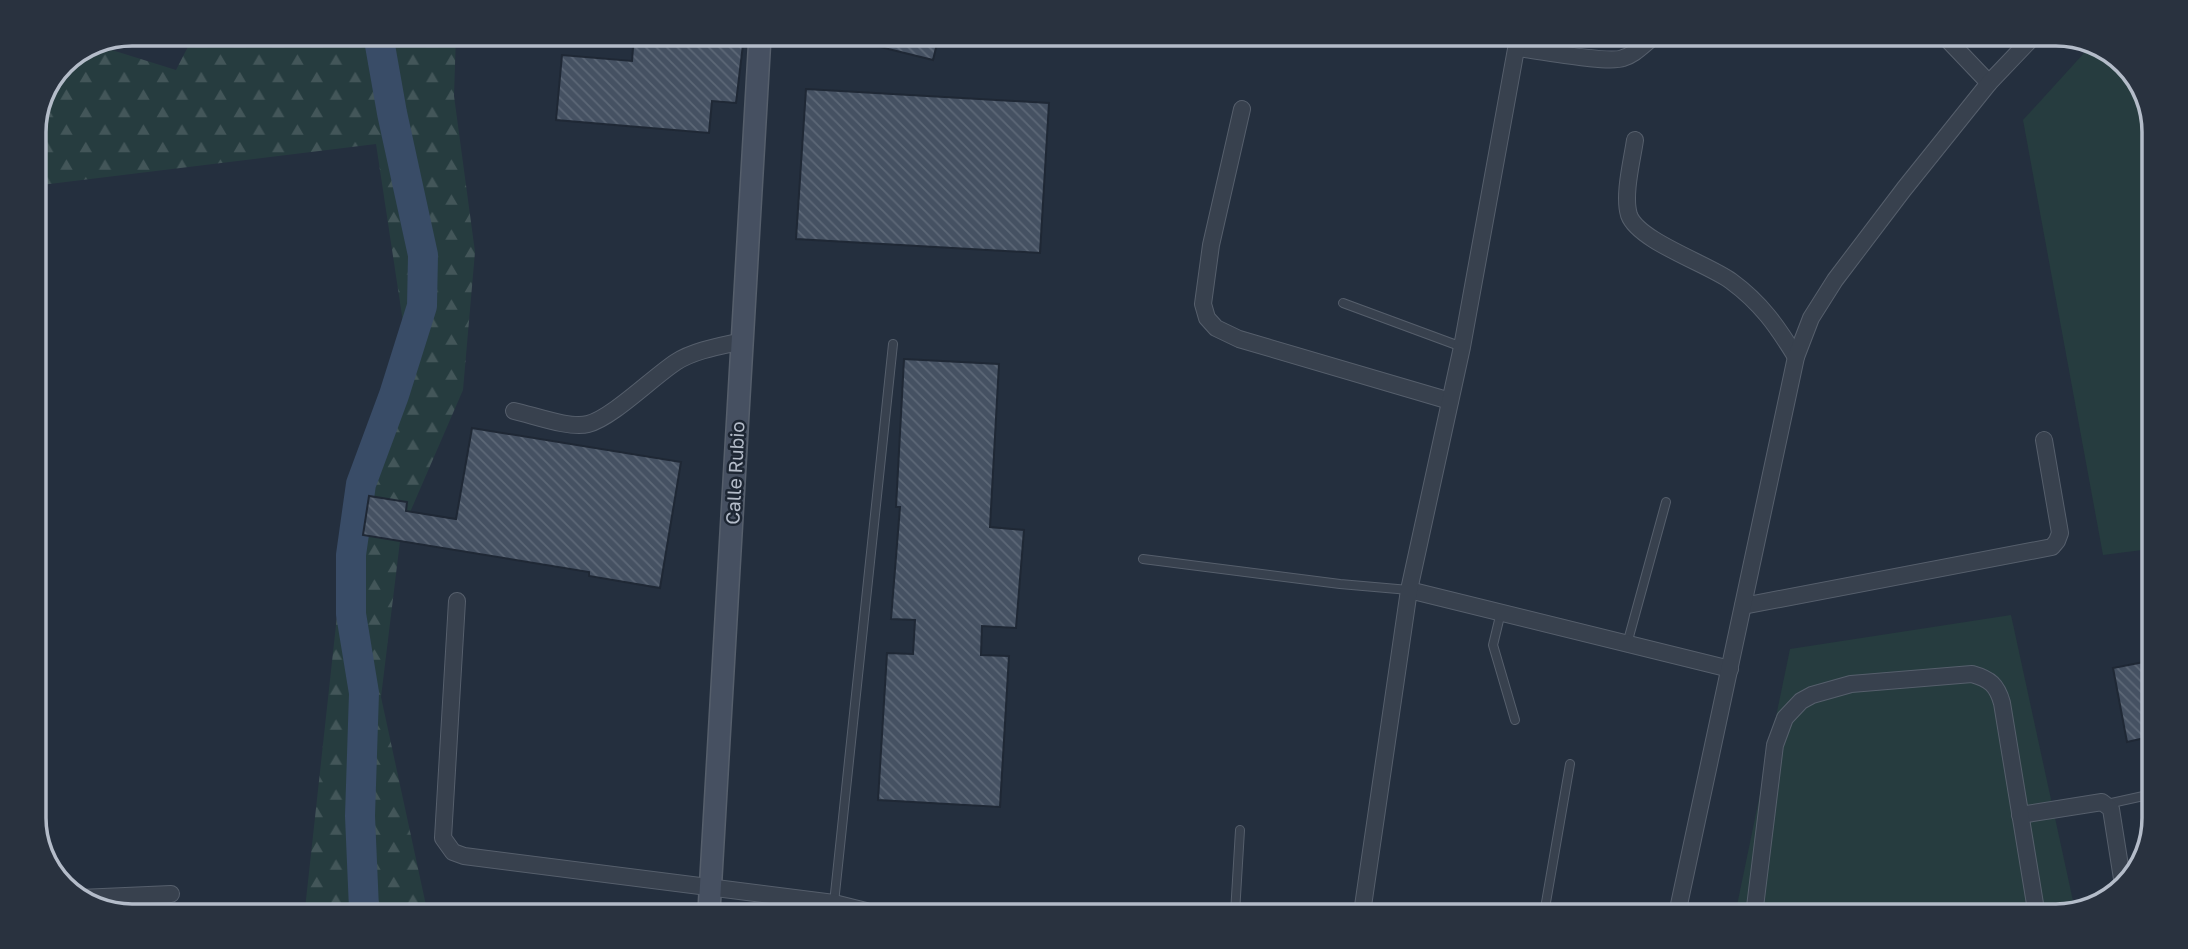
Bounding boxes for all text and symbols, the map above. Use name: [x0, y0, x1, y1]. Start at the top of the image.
street label: Calle Rubio: [720, 421, 749, 525]

